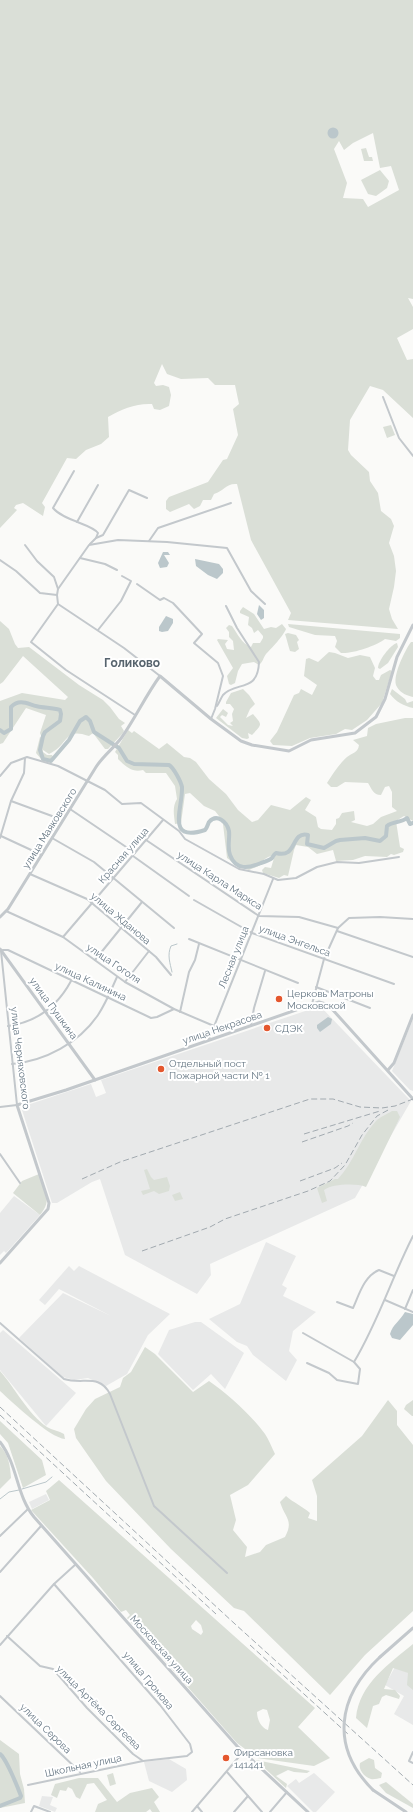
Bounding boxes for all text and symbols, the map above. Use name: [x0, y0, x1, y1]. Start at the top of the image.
district label: Голиково: [104, 656, 160, 670]
street label: улица Маяковского: [20, 786, 79, 871]
street label: Красная улица: [96, 825, 151, 886]
street label: улица Карла Маркса: [175, 849, 264, 912]
street label: улица Жданова: [89, 890, 153, 947]
street label: улица Энгельса: [258, 922, 332, 959]
street label: Лесная улица: [216, 925, 251, 990]
street label: улица Гоголя: [85, 941, 143, 986]
street label: улица Калинина: [53, 960, 128, 1003]
street label: улица Пушкина: [27, 975, 80, 1041]
place label: Церковь Матроны Московской: [287, 988, 374, 1011]
marker: Церковь Матроны Московской: [274, 994, 284, 1004]
street label: улица Черняховского: [9, 1006, 32, 1110]
street label: улица Некрасова: [181, 1009, 263, 1046]
marker: СДЭК: [262, 1023, 272, 1033]
place label: СДЭК: [275, 1023, 303, 1034]
place label: Отдельный пост Пожарной части № 1: [169, 1058, 270, 1081]
marker: Отдельный пост Пожарной части № 1: [156, 1064, 166, 1074]
street label: Московская улица: [128, 1613, 195, 1686]
street label: улица Громова: [121, 1649, 176, 1711]
street label: улица Артёма Сергеева: [54, 1663, 143, 1752]
street label: улица Серова: [18, 1701, 73, 1755]
place label: Фирсановка 141441: [234, 1747, 293, 1770]
street label: Школьная улица: [44, 1752, 122, 1779]
marker: Фирсановка 141441: [221, 1753, 231, 1763]

